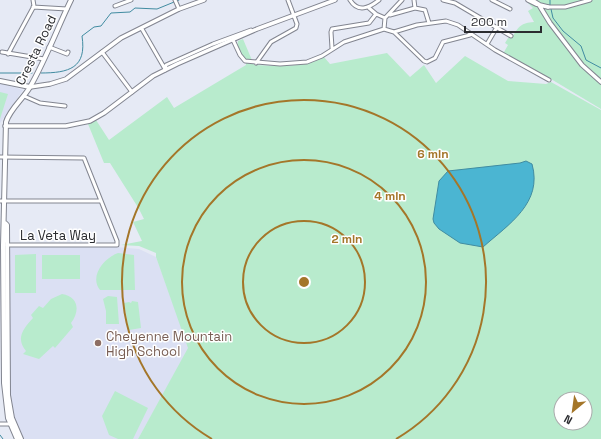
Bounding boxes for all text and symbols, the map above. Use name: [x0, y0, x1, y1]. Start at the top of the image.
scale bar: [465, 8, 541, 34]
street label: Cresta Road: [12, 12, 60, 88]
text: 200 m: [471, 14, 507, 30]
text: 6 min: [417, 146, 449, 162]
text: 4 min: [374, 188, 406, 204]
street label: La Veta Way: [20, 227, 96, 244]
text: 2 min: [331, 231, 363, 247]
centre of rings: [297, 275, 311, 289]
place label: Cheyenne Mountain High School: [106, 328, 232, 360]
marker: Cheyenne Mountain High School: [93, 338, 103, 348]
north arrow: [553, 391, 593, 431]
text: N: [562, 412, 575, 428]

